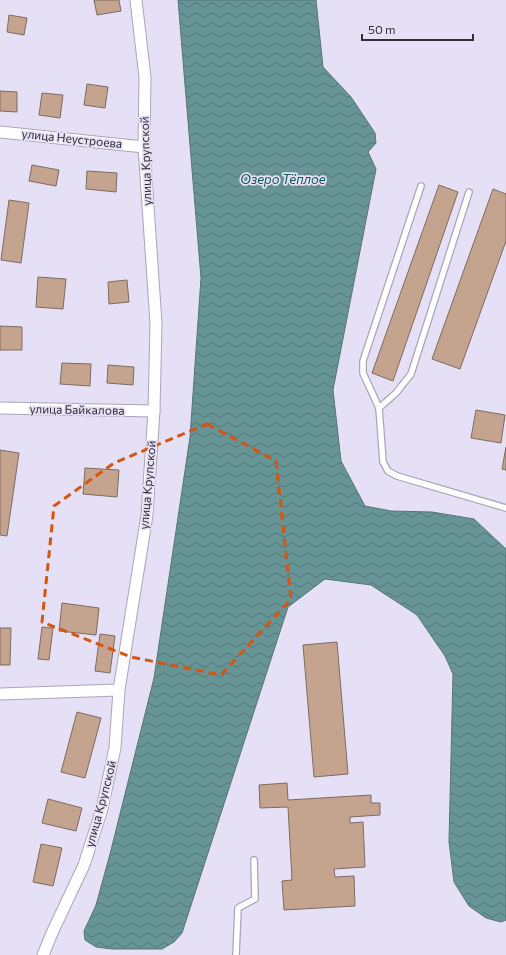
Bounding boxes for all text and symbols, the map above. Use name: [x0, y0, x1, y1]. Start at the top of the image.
scale bar: [362, 16, 473, 42]
text: 50 m: [368, 22, 396, 36]
street label: улица Крупской: [136, 116, 154, 206]
street label: улица Неустроева: [21, 126, 123, 150]
water label: Озеро Тёплое: [240, 171, 326, 187]
street label: улица Байкалова: [29, 401, 125, 417]
street label: улица Крупской: [136, 440, 158, 530]
street label: улица Крупской: [82, 759, 118, 849]

